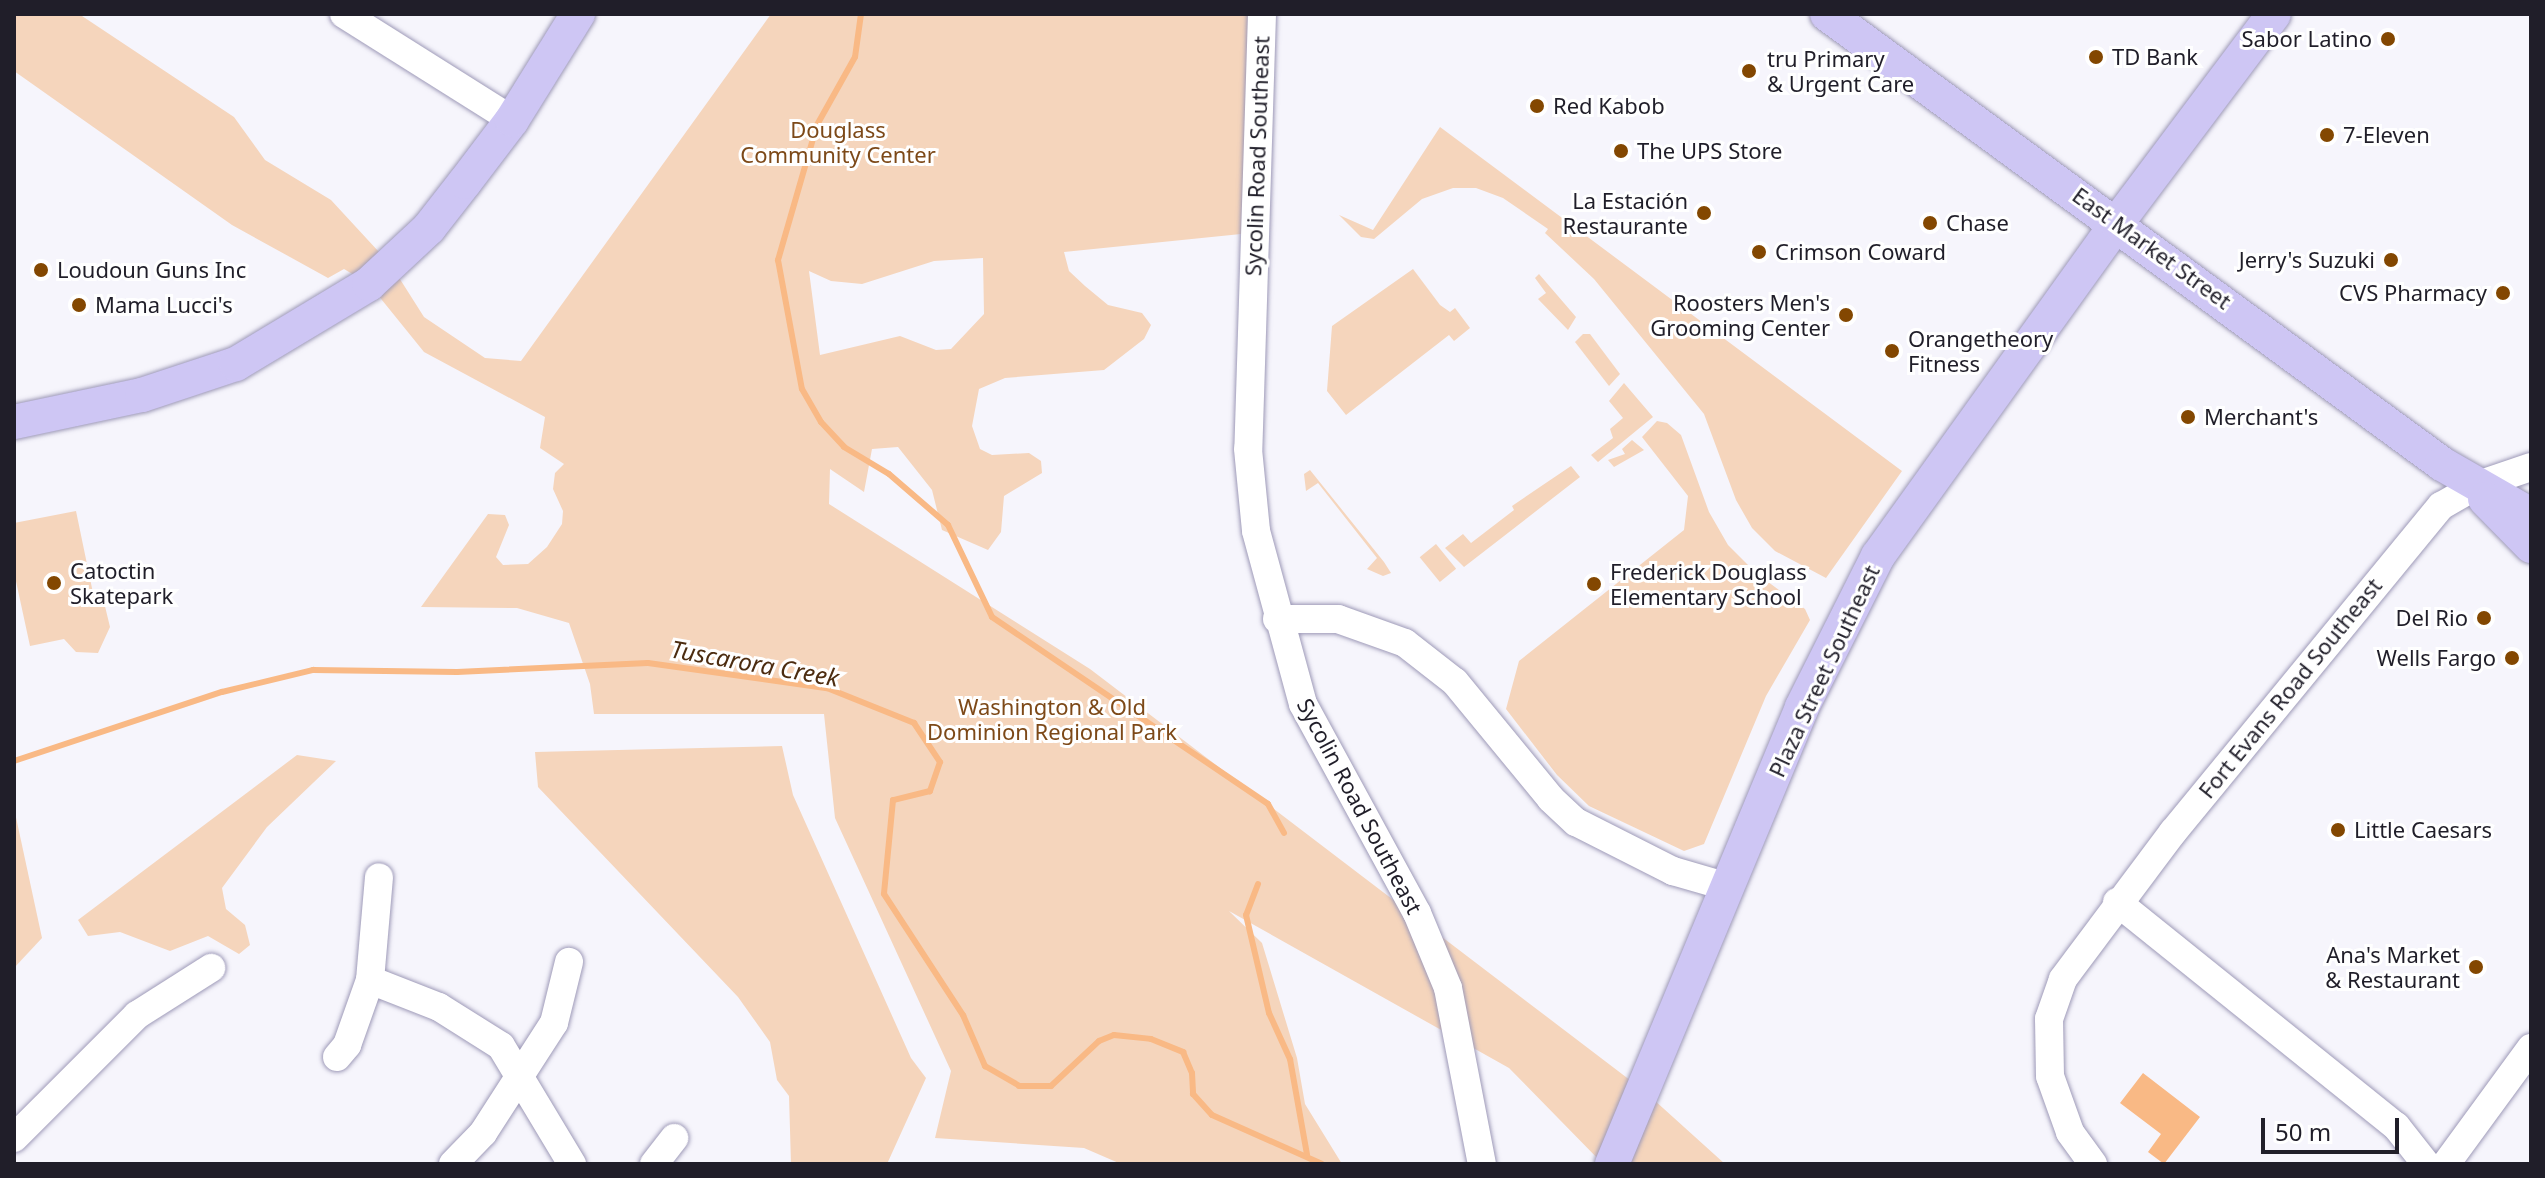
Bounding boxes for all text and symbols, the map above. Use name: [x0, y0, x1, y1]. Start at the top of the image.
place label: Sabor Latino: [2242, 26, 2372, 52]
marker: Sabor Latino: [2379, 30, 2397, 48]
street label: Sycolin Road Southeast: [1240, 36, 1274, 276]
place label: TD Bank: [2112, 44, 2198, 70]
place label: tru Primary & Urgent Care: [1767, 45, 1914, 96]
marker: TD Bank: [2087, 48, 2105, 66]
marker: tru Primary & Urgent Care: [1738, 60, 1760, 82]
place label: Red Kabob: [1553, 93, 1665, 119]
marker: Red Kabob: [1528, 97, 1546, 115]
park label: Douglass Community Center: [740, 116, 936, 168]
place label: 7-Eleven: [2343, 122, 2430, 148]
marker: 7-Eleven: [2318, 126, 2336, 144]
place label: The UPS Store: [1637, 138, 1783, 164]
marker: The UPS Store: [1612, 142, 1630, 160]
street label: East Market Street: [2068, 182, 2236, 314]
place label: La Estación Restaurante: [1563, 187, 1688, 238]
marker: La Estación Restaurante: [1695, 204, 1713, 222]
place label: Chase: [1946, 210, 2009, 236]
marker: Chase: [1921, 214, 1939, 232]
place label: Crimson Coward: [1775, 239, 1946, 265]
marker: Crimson Coward: [1750, 243, 1768, 261]
place label: Jerry's Suzuki: [2239, 247, 2375, 273]
marker: Jerry's Suzuki: [2382, 251, 2400, 269]
place label: Loudoun Guns Inc: [57, 257, 246, 283]
marker: Loudoun Guns Inc: [32, 261, 50, 279]
place label: CVS Pharmacy: [2339, 280, 2487, 306]
marker: CVS Pharmacy: [2494, 284, 2512, 302]
place label: Roosters Men's Grooming Center: [1650, 289, 1830, 340]
place label: Mama Lucci's: [95, 292, 233, 318]
marker: Mama Lucci's: [70, 296, 88, 314]
marker: Roosters Men's Grooming Center: [1837, 306, 1855, 324]
place label: Orangetheory Fitness: [1908, 325, 2053, 376]
marker: Orangetheory Fitness: [1883, 342, 1901, 360]
place label: Merchant's: [2204, 404, 2318, 430]
marker: Merchant's: [2179, 408, 2197, 426]
place label: Catoctin Skatepark: [70, 557, 173, 608]
place label: Frederick Douglass Elementary School: [1610, 558, 1807, 610]
street label: Plaza Street Southeast: [1763, 561, 1885, 781]
street label: Fort Evans Road Southeast: [2193, 573, 2387, 803]
marker: Catoctin Skatepark: [45, 574, 63, 592]
marker: Frederick Douglass Elementary School: [1585, 575, 1603, 593]
place label: Del Rio: [2395, 605, 2468, 631]
marker: Del Rio: [2475, 609, 2493, 627]
water label: Tuscarora Creek: [669, 634, 841, 692]
place label: Wells Fargo: [2376, 645, 2496, 671]
marker: Wells Fargo: [2503, 649, 2521, 667]
park label: Washington & Old Dominion Regional Park: [927, 693, 1177, 744]
street label: Sycolin Road Southeast: [1292, 694, 1428, 918]
place label: Little Caesars: [2354, 817, 2492, 843]
marker: Little Caesars: [2329, 821, 2347, 839]
place label: Ana's Market & Restaurant: [2325, 941, 2460, 992]
marker: Ana's Market & Restaurant: [2467, 958, 2485, 976]
scale bar: [2265, 1102, 2403, 1152]
text: 50 m: [2275, 1115, 2331, 1148]

